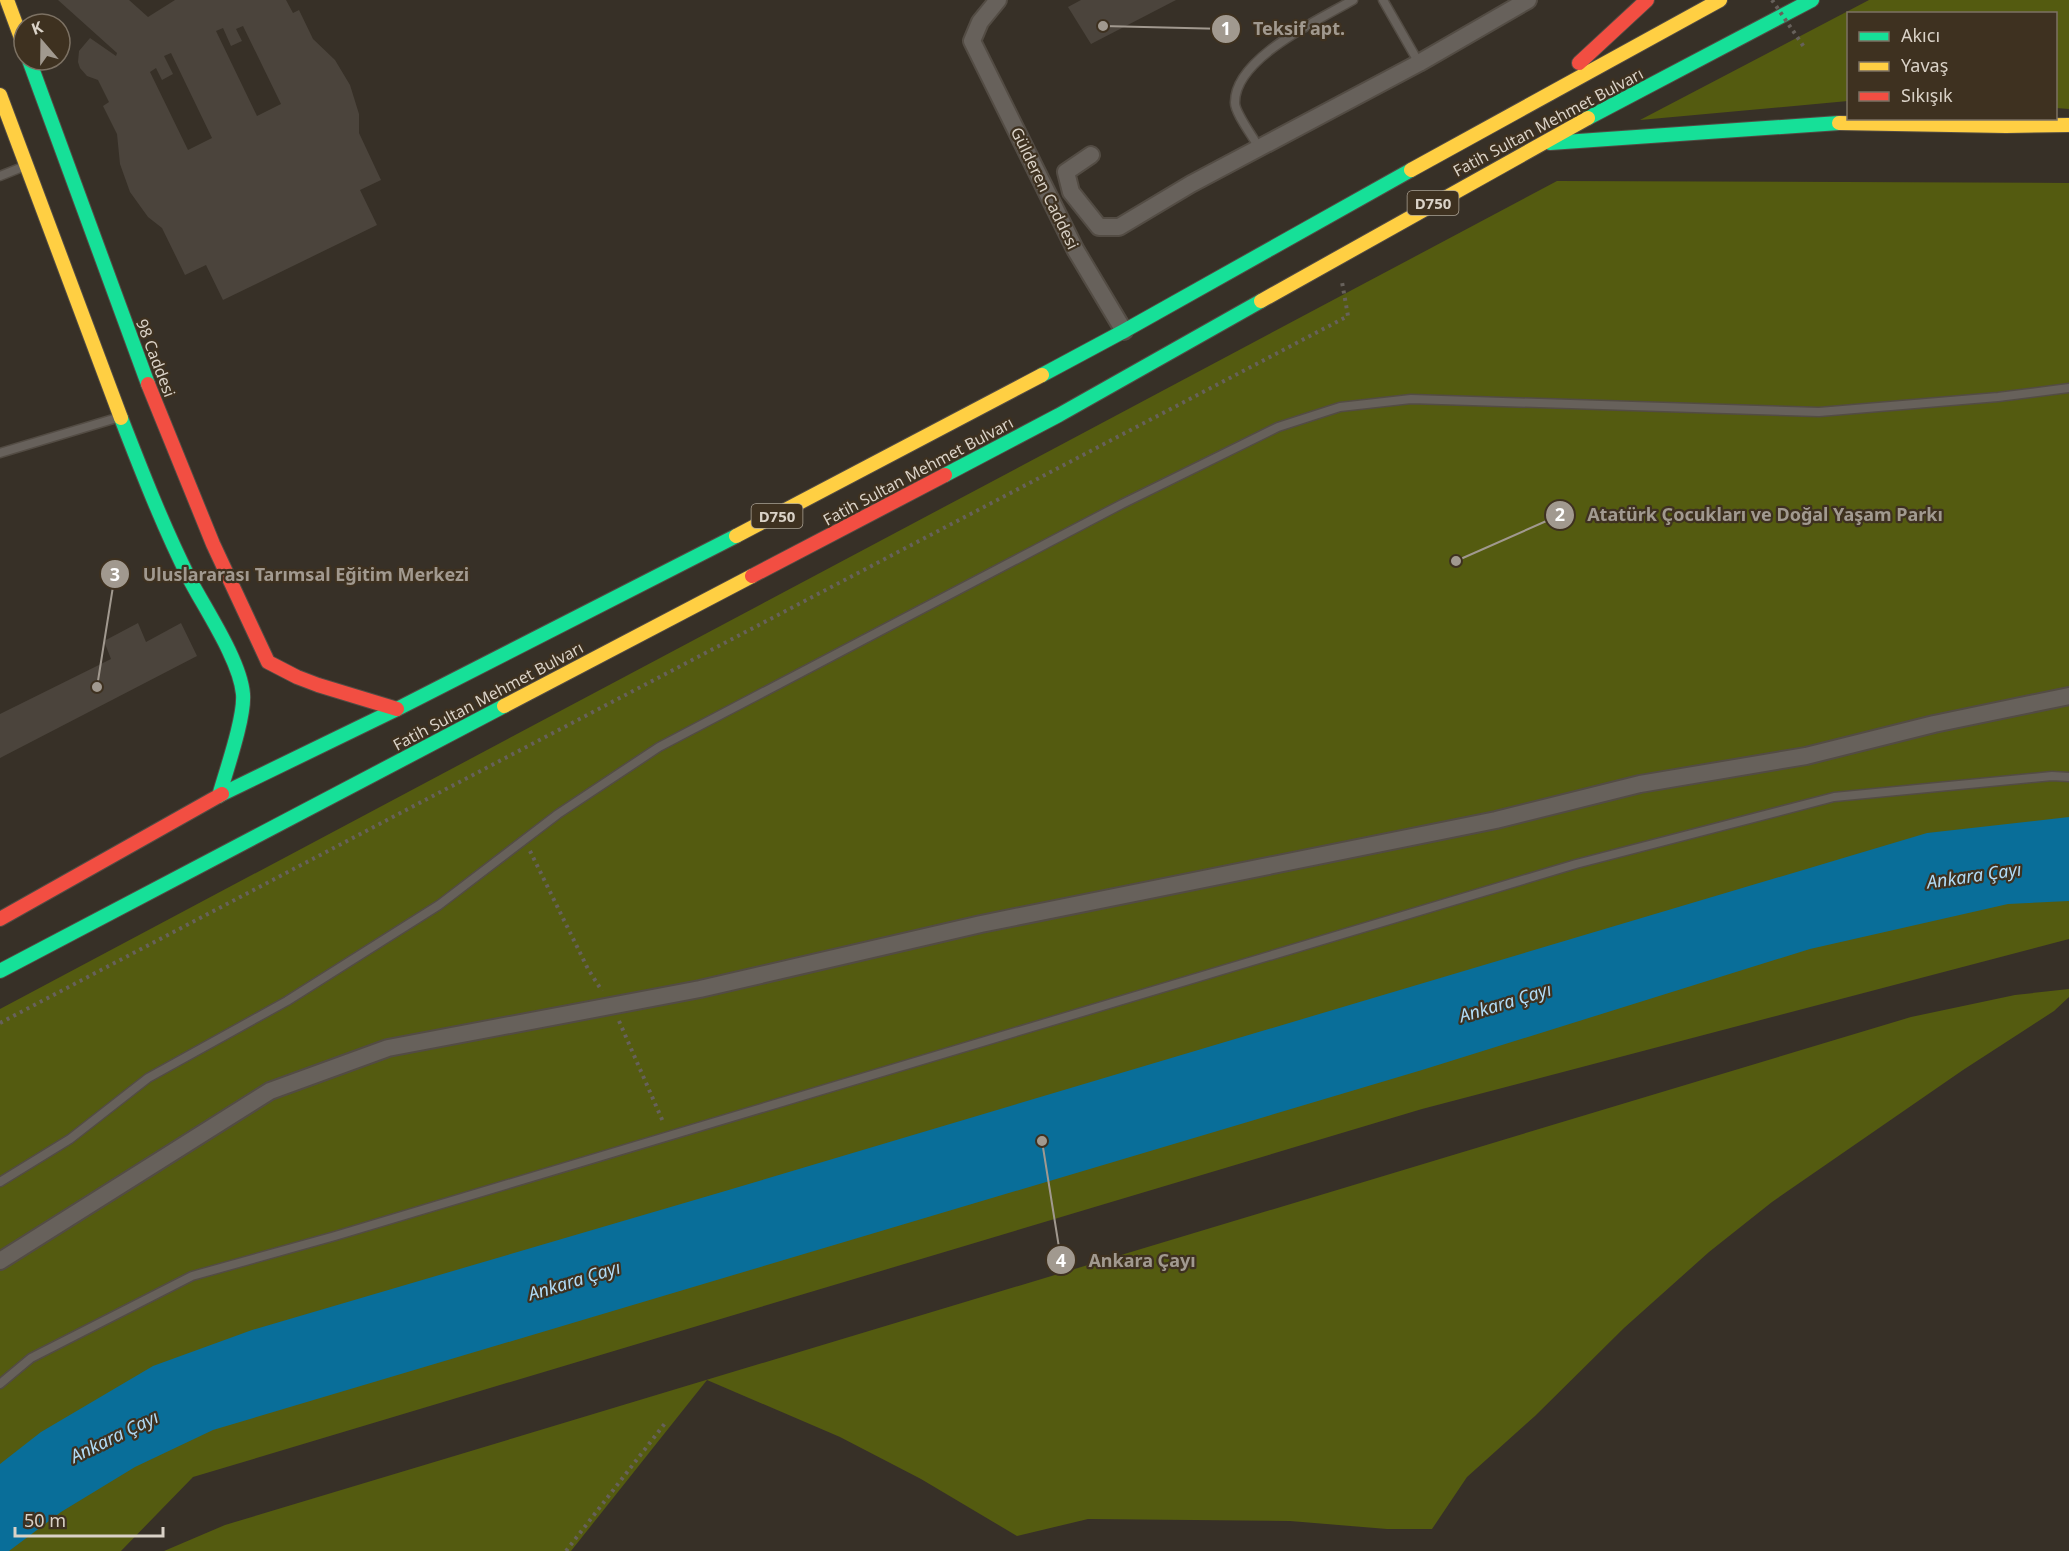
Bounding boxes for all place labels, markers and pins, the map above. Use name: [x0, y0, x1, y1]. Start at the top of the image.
callout: Teksif apt.: [1211, 11, 1357, 47]
callout: Atatürk Çocukları ve Doğal Yaşam Parkı: [1545, 497, 1955, 533]
callout: Uluslararası Tarımsal Eğitim Merkezi: [100, 556, 481, 592]
callout: Ankara Çayı: [1046, 1242, 1208, 1278]

